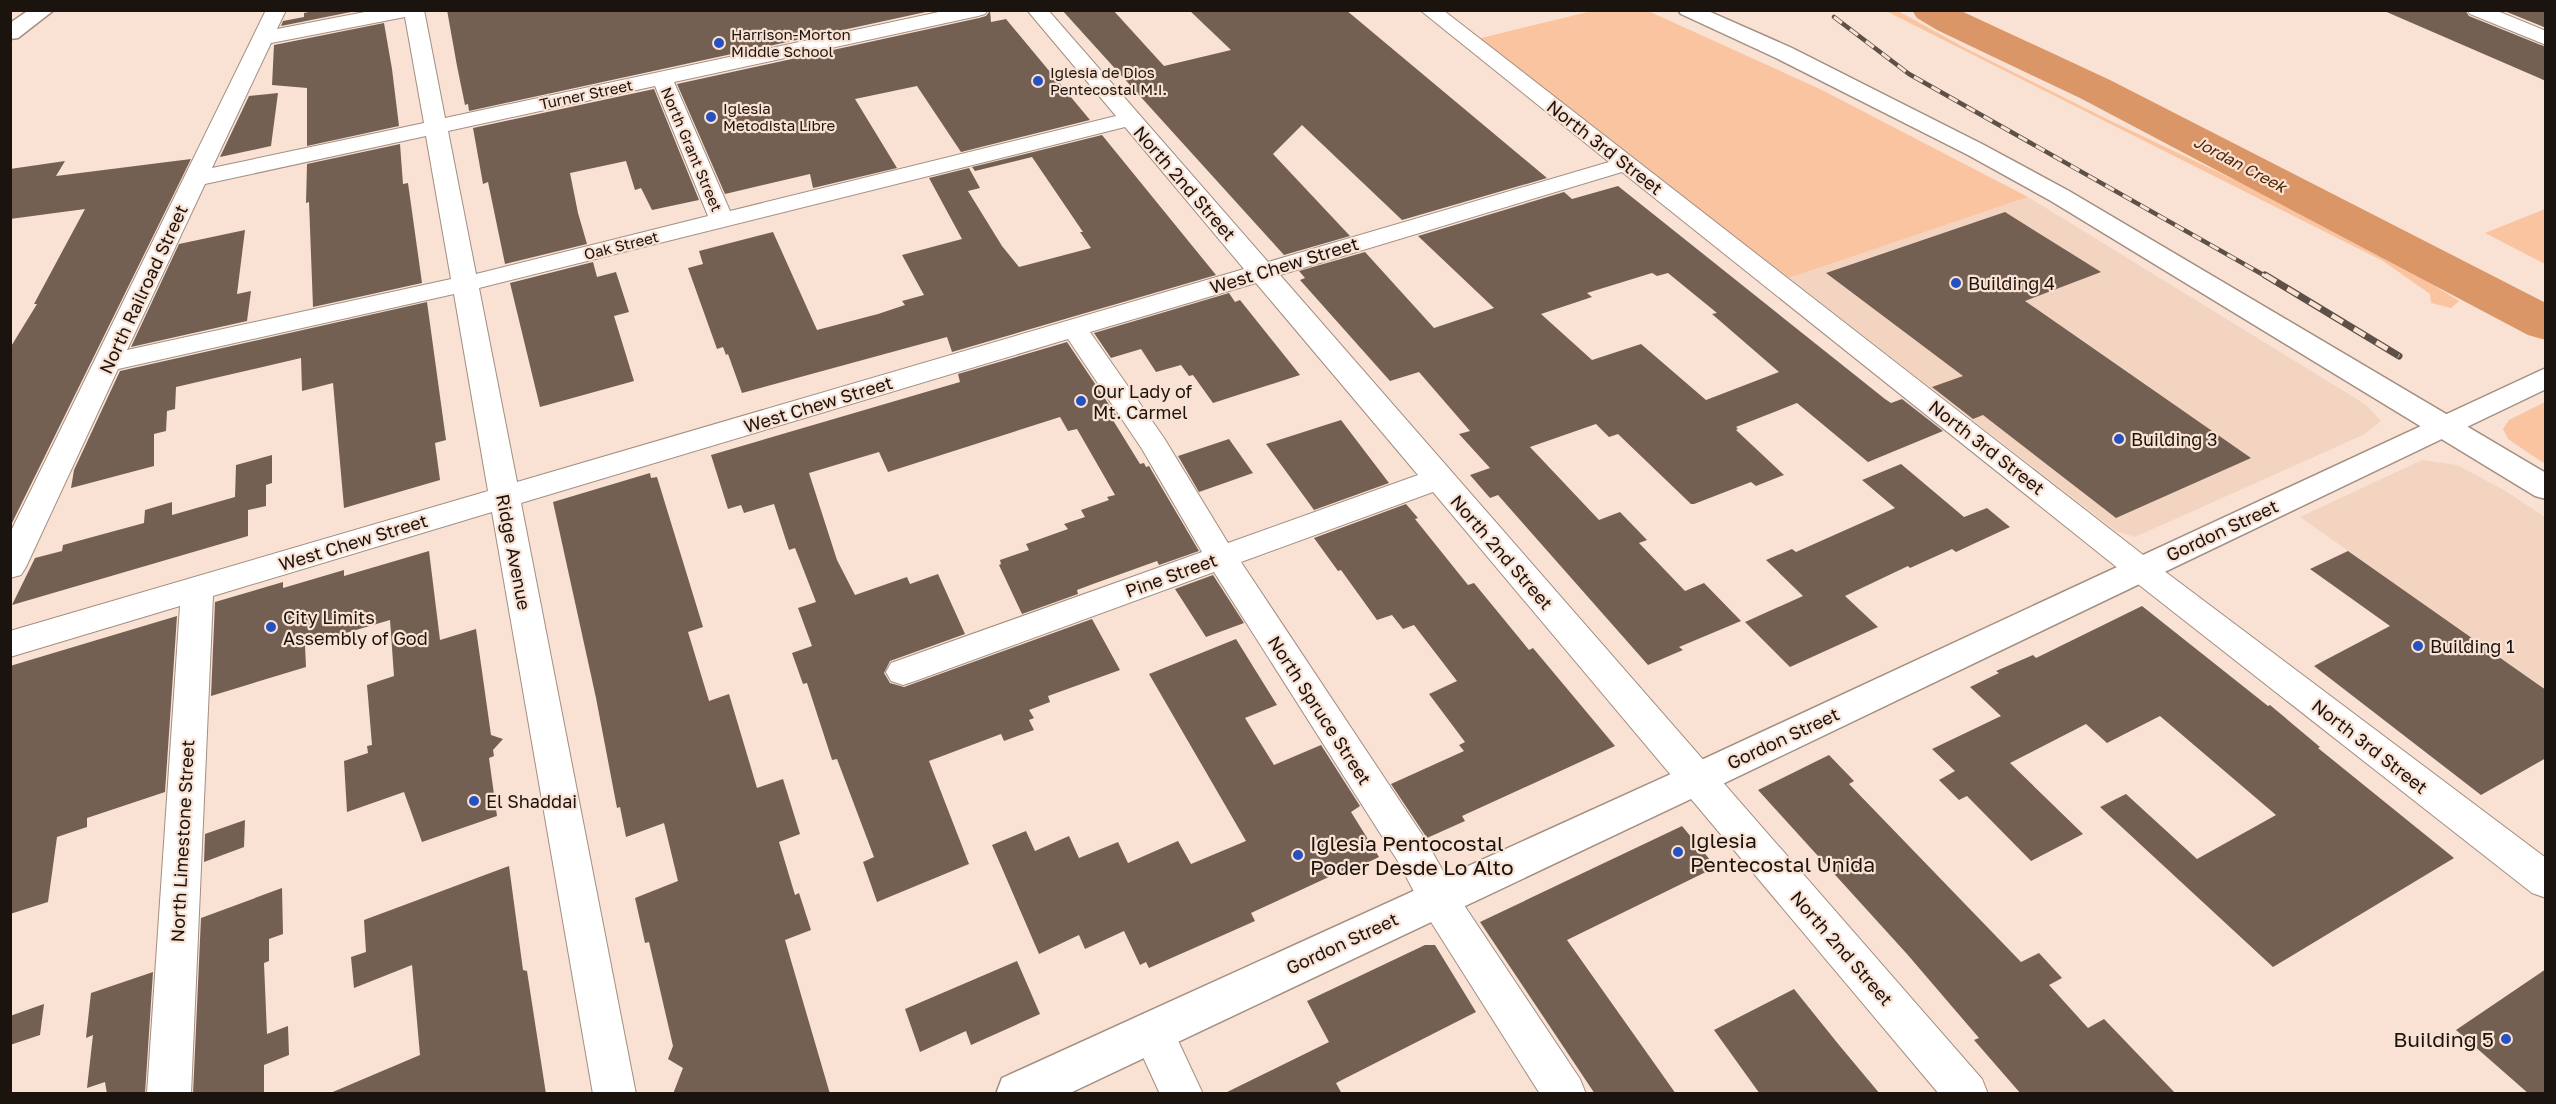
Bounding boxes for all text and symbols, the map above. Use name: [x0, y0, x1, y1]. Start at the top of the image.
place label: Harrison-Morton Middle School: [731, 25, 851, 60]
marker: Harrison-Morton Middle School: [712, 36, 726, 50]
place label: Iglesia de Dios Pentecostal M.I.: [1050, 63, 1167, 98]
marker: Iglesia de Dios Pentecostal M.I.: [1031, 74, 1045, 88]
street label: Turner Street: [538, 75, 634, 113]
street label: North Grant Street: [658, 84, 726, 214]
street label: North 3rd Street: [1543, 95, 1667, 199]
place label: Iglesia Metodista Libre: [723, 99, 836, 134]
marker: Iglesia Metodista Libre: [704, 110, 718, 124]
street label: North 2nd Street: [1129, 121, 1241, 245]
water label: Jordan Creek: [2190, 131, 2291, 198]
street label: North Railroad Street: [94, 201, 192, 377]
street label: Oak Street: [582, 227, 660, 263]
street label: West Chew Street: [1207, 232, 1361, 298]
place label: Building 4: [1968, 272, 2055, 294]
marker: Building 4: [1949, 276, 1963, 290]
street label: West Chew Street: [741, 371, 895, 437]
place label: Our Lady of Mt. Carmel: [1093, 380, 1193, 423]
marker: Our Lady of Mt. Carmel: [1074, 394, 1088, 408]
street label: North 3rd Street: [1925, 395, 2049, 499]
place label: Building 3: [2131, 428, 2217, 450]
marker: Building 3: [2112, 432, 2126, 446]
street label: North 2nd Street: [1446, 490, 1558, 614]
street label: Ridge Avenue: [492, 492, 536, 612]
street label: Gordon Street: [2162, 494, 2282, 566]
street label: West Chew Street: [276, 509, 430, 575]
street label: Pine Street: [1122, 548, 1220, 602]
place label: City Limits Assembly of God: [283, 606, 428, 649]
marker: City Limits Assembly of God: [264, 620, 278, 634]
street label: North Spruce Street: [1264, 631, 1376, 789]
place label: Building 1: [2430, 635, 2515, 657]
marker: Building 1: [2411, 639, 2425, 653]
street label: North 3rd Street: [2308, 694, 2432, 798]
street label: Gordon Street: [1723, 702, 1843, 774]
street label: North Limestone Street: [166, 739, 198, 943]
place label: El Shaddai: [486, 790, 577, 812]
marker: El Shaddai: [467, 794, 481, 808]
place label: Iglesia Pentecostal Unida: [1690, 827, 1875, 877]
place label: Iglesia Pentocostal Poder Desde Lo Alto: [1310, 830, 1514, 880]
marker: Iglesia Pentecostal Unida: [1671, 845, 1685, 859]
marker: Iglesia Pentocostal Poder Desde Lo Alto: [1291, 848, 1305, 862]
street label: North 2nd Street: [1786, 886, 1898, 1010]
street label: Gordon Street: [1282, 907, 1402, 979]
place label: Building 5: [2393, 1026, 2494, 1052]
marker: Building 5: [2499, 1032, 2513, 1046]

